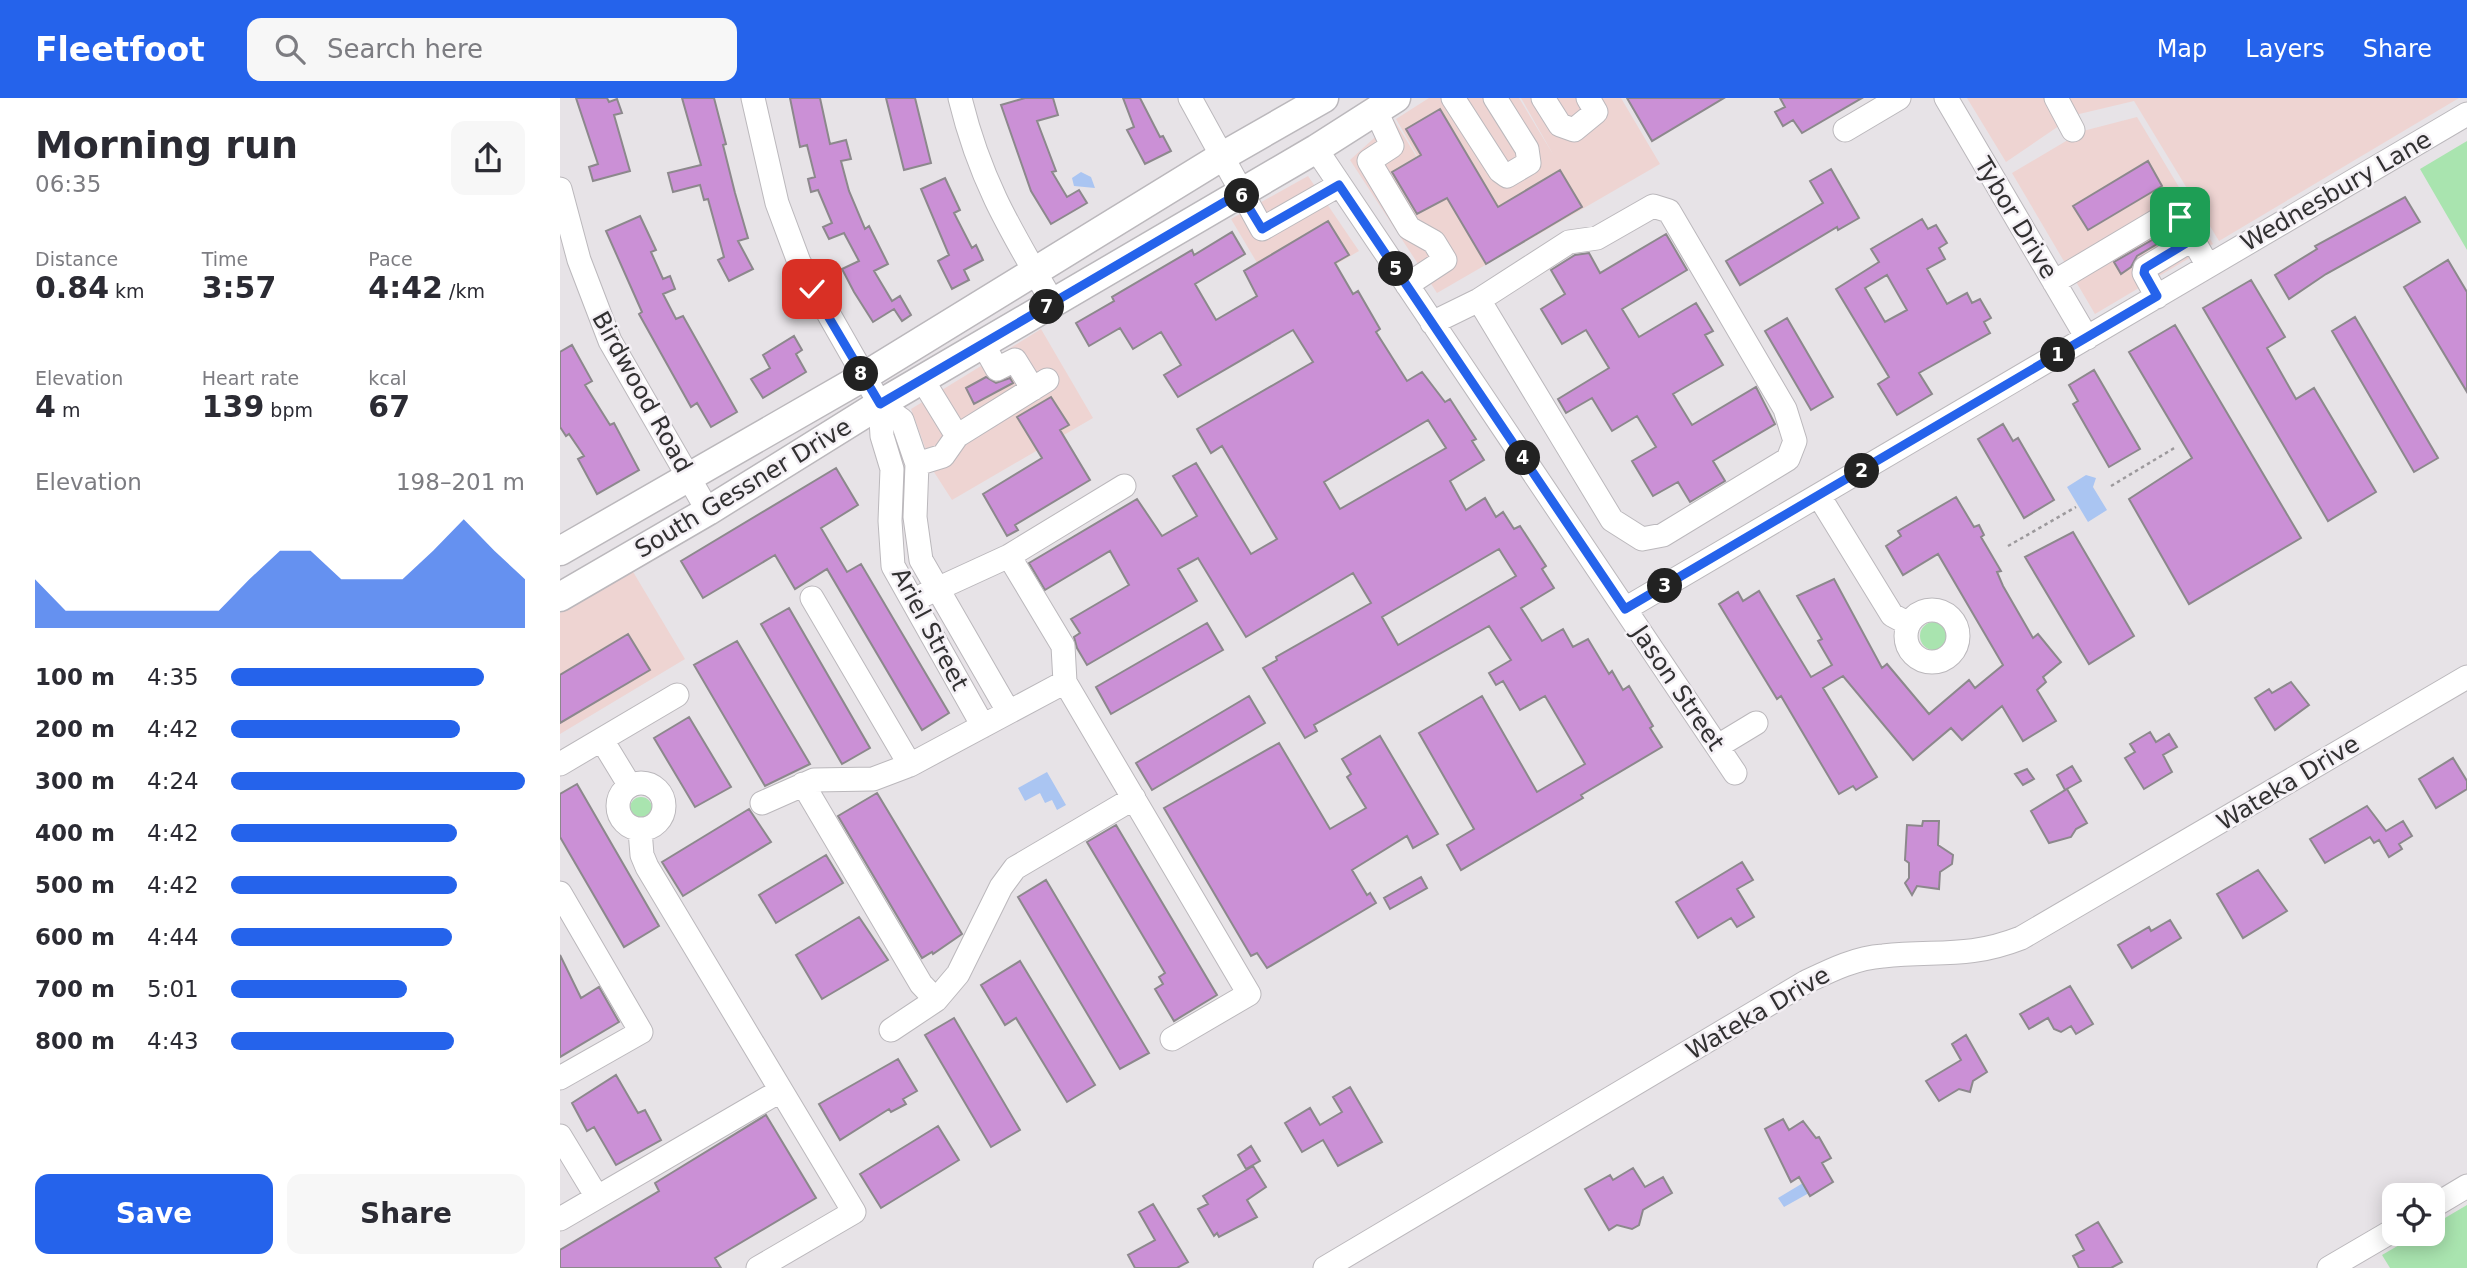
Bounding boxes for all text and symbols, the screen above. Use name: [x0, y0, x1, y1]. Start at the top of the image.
search box: [247, 18, 737, 81]
text: Fleetfoot: [35, 30, 205, 69]
icon: search: [271, 30, 309, 68]
text: Search here: [327, 34, 483, 64]
text: Map: [2157, 35, 2207, 63]
text: Layers: [2245, 35, 2325, 63]
text: Share: [2363, 35, 2432, 63]
button: share: [451, 121, 525, 195]
text: Morning run: [35, 123, 298, 167]
street label: Wednesbury Lane: [2236, 125, 2436, 257]
street label: Tybor Drive: [1968, 151, 2063, 284]
text: 06:35: [35, 171, 101, 197]
pin: 6: [1224, 178, 1260, 214]
text: 6: [1235, 184, 1248, 206]
pin: [2150, 187, 2210, 247]
icon: arrive: [2161, 198, 2199, 236]
text: Distance: [35, 248, 118, 270]
text: Time: [202, 248, 248, 270]
text: Pace: [368, 248, 413, 270]
pin: 5: [1378, 252, 1414, 286]
text: 5: [1389, 257, 1402, 279]
pin: [782, 259, 842, 319]
text: 0.84: [35, 270, 109, 305]
text: 3:57: [202, 270, 276, 305]
text: 4:42: [368, 270, 443, 305]
icon: check: [793, 270, 831, 308]
text: km: [109, 280, 145, 302]
text: /km: [443, 280, 485, 302]
pin: 7: [1030, 290, 1064, 325]
text: 7: [1040, 295, 1053, 317]
street label: Birdwood Road: [586, 307, 698, 477]
pin: 1: [2040, 338, 2076, 372]
text: 1: [2051, 343, 2064, 365]
pin: 8: [844, 356, 878, 392]
text: 8: [854, 362, 867, 384]
text: Elevation: [35, 367, 123, 389]
text: Heart rate: [202, 367, 299, 389]
text: kcal: [368, 367, 407, 389]
text: 4: [35, 389, 56, 424]
text: 139: [202, 389, 264, 424]
text: 67: [368, 389, 410, 424]
text: m: [56, 399, 80, 421]
text: bpm: [264, 399, 313, 421]
street label: South Gessner Drive: [630, 412, 856, 564]
pin: 4: [1506, 440, 1541, 476]
text: 4: [1516, 446, 1529, 468]
pin: 2: [1844, 454, 1880, 488]
text: 2: [1855, 459, 1868, 481]
text: Elevation: [35, 469, 142, 495]
text: 198–201 m: [396, 469, 525, 495]
street label: Ariel Street: [886, 563, 974, 695]
pin: 3: [1648, 568, 1682, 603]
text: 3: [1658, 574, 1671, 596]
street label: Jason Street: [1625, 619, 1730, 756]
text: 100 m: [35, 664, 115, 690]
text: 4:35: [147, 664, 199, 690]
text: 200 m: [35, 716, 115, 742]
text: 4:42: [147, 716, 199, 742]
street label: Wateka Drive: [2212, 730, 2364, 836]
text: 300 m: [35, 768, 115, 794]
text: 4:24: [147, 768, 199, 794]
text: 400 m: [35, 820, 115, 846]
text: 4:42: [147, 820, 199, 846]
text: 500 m: [35, 872, 115, 898]
text: 4:42: [147, 872, 199, 898]
text: 600 m: [35, 924, 115, 950]
text: 4:44: [147, 924, 199, 950]
street label: Wateka Drive: [1681, 961, 1835, 1065]
text: 700 m: [35, 976, 115, 1002]
text: 5:01: [147, 976, 199, 1002]
text: 800 m: [35, 1028, 115, 1054]
text: 4:43: [147, 1028, 199, 1054]
button: Save: [35, 1174, 273, 1254]
button: Share: [287, 1174, 525, 1254]
map controls: [2382, 1183, 2445, 1246]
button: locate: [2382, 1183, 2445, 1246]

